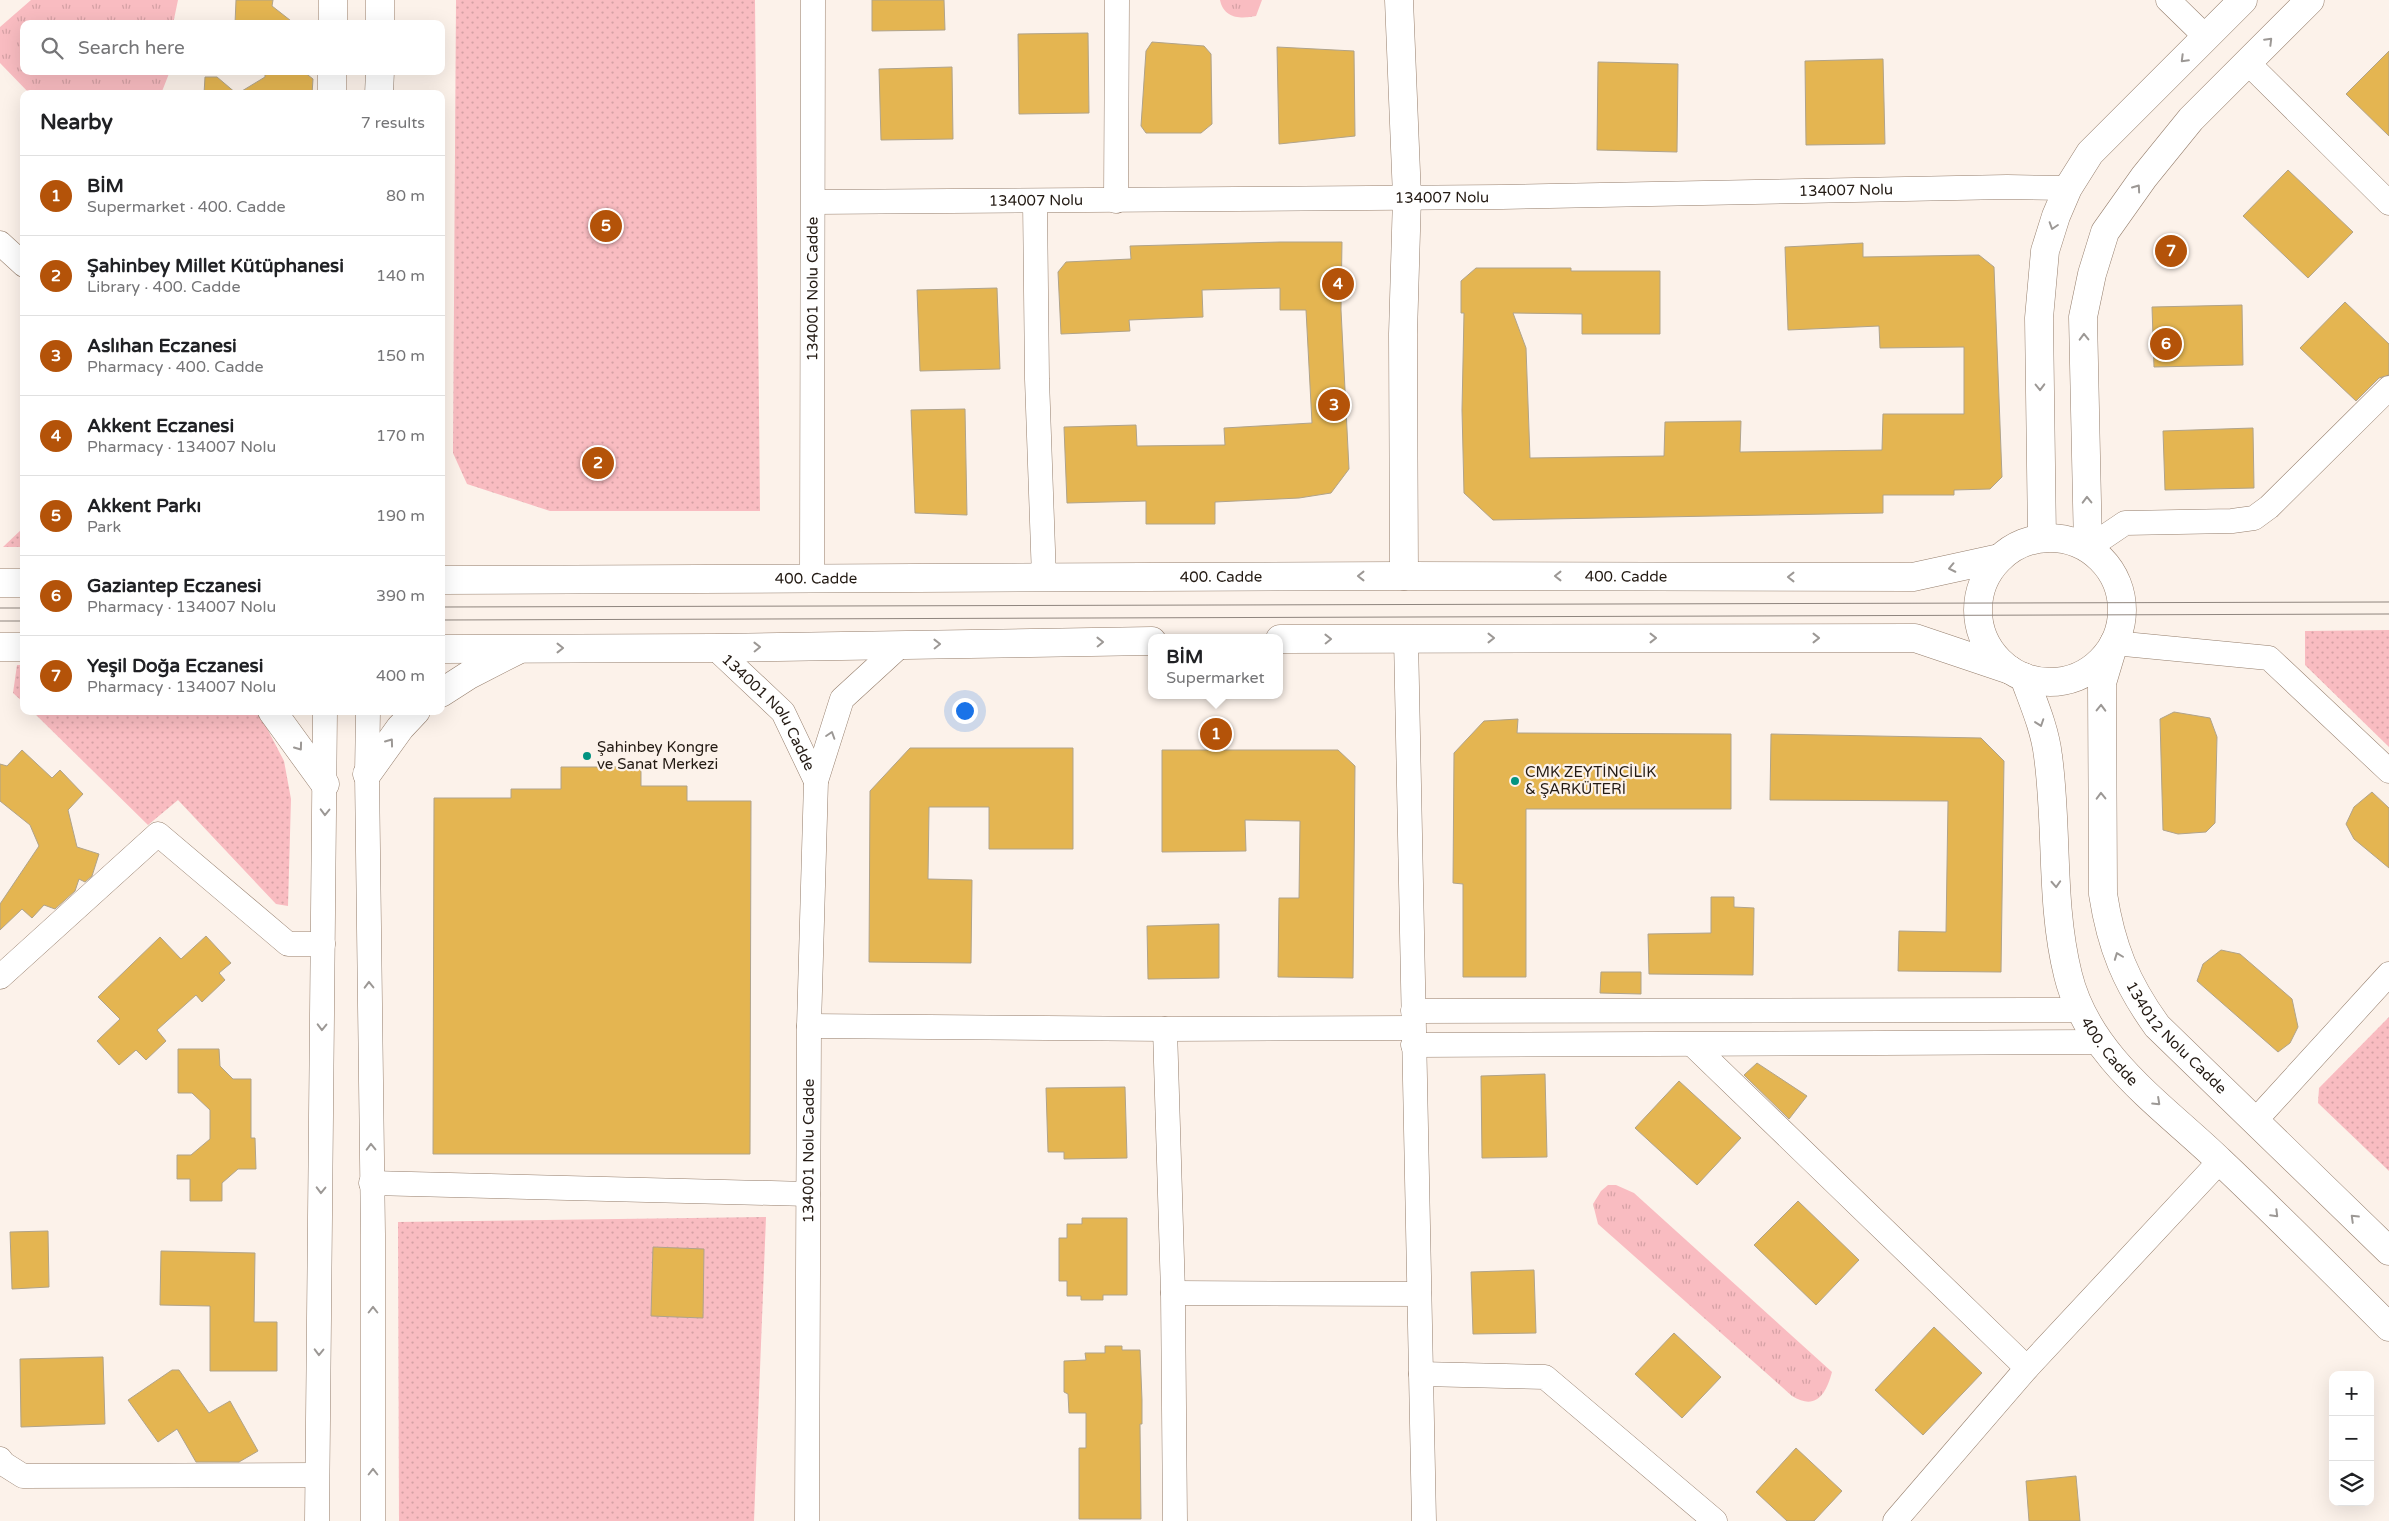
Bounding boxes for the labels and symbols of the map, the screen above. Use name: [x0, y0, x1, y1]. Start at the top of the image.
one-way arrow: [2263, 38, 2272, 47]
one-way arrow: [2181, 53, 2190, 62]
street label: 134007 Nolu: [1799, 180, 1893, 200]
one-way arrow: [2130, 184, 2140, 193]
street label: 134007 Nolu: [1395, 188, 1489, 207]
street label: 134007 Nolu: [989, 191, 1083, 210]
pin: 5: [590, 207, 622, 245]
street label: 134001 Nolu Cadde: [803, 217, 822, 361]
one-way arrow: [2049, 221, 2059, 230]
pin: 7: [2155, 232, 2187, 270]
pin: 4: [1322, 265, 1354, 303]
pin: 6: [2150, 325, 2182, 363]
one-way arrow: [2079, 333, 2089, 340]
one-way arrow: [2035, 384, 2045, 391]
pin: 3: [1318, 386, 1350, 424]
pin: 2: [582, 444, 614, 482]
one-way arrow: [2082, 495, 2092, 503]
one-way arrow: [1948, 563, 1957, 573]
street label: 400. Cadde: [1585, 567, 1667, 586]
street label: 400. Cadde: [1180, 568, 1262, 586]
street label: 400. Cadde: [775, 569, 857, 588]
one-way arrow: [1356, 571, 1364, 581]
one-way arrow: [1554, 571, 1562, 581]
one-way arrow: [1786, 572, 1794, 582]
one-way arrow: [1488, 633, 1495, 643]
one-way arrow: [1650, 633, 1658, 643]
one-way arrow: [1812, 633, 1820, 643]
one-way arrow: [1325, 634, 1333, 644]
one-way arrow: [1096, 637, 1104, 647]
one-way arrow: [934, 639, 942, 649]
one-way arrow: [754, 642, 762, 652]
one-way arrow: [556, 643, 564, 653]
street label: 134001 Nolu Cadde: [718, 650, 819, 774]
your location: [952, 698, 978, 724]
one-way arrow: [2096, 703, 2106, 711]
pin: 1: [1200, 715, 1232, 753]
one-way arrow: [2034, 718, 2044, 727]
one-way arrow: [825, 731, 835, 739]
one-way arrow: [384, 738, 393, 747]
place label: Şahinbey Kongre ve Sanat Merkezi: [597, 738, 718, 773]
one-way arrow: [293, 741, 302, 751]
marker: Şahinbey Kongre ve Sanat Merkezi: [581, 750, 593, 762]
place label: CMK ZEYTİNCİLİK & ŞARKÜTERİ: [1525, 763, 1656, 798]
marker: CMK ZEYTİNCİLİK & ŞARKÜTERİ: [1509, 775, 1521, 787]
one-way arrow: [2096, 792, 2106, 800]
one-way arrow: [320, 809, 330, 817]
one-way arrow: [2051, 880, 2062, 888]
one-way arrow: [2113, 953, 2123, 961]
street label: 134012 Nolu Cadde: [2122, 978, 2230, 1097]
one-way arrow: [364, 981, 374, 988]
street label: 400. Cadde: [2077, 1014, 2142, 1090]
one-way arrow: [317, 1024, 328, 1032]
street label: 134001 Nolu Cadde: [799, 1079, 818, 1223]
one-way arrow: [2151, 1096, 2160, 1105]
one-way arrow: [366, 1143, 376, 1151]
one-way arrow: [315, 1186, 326, 1194]
one-way arrow: [2269, 1208, 2278, 1217]
one-way arrow: [2350, 1215, 2359, 1224]
one-way arrow: [368, 1306, 378, 1314]
one-way arrow: [313, 1349, 324, 1357]
one-way arrow: [368, 1468, 378, 1476]

